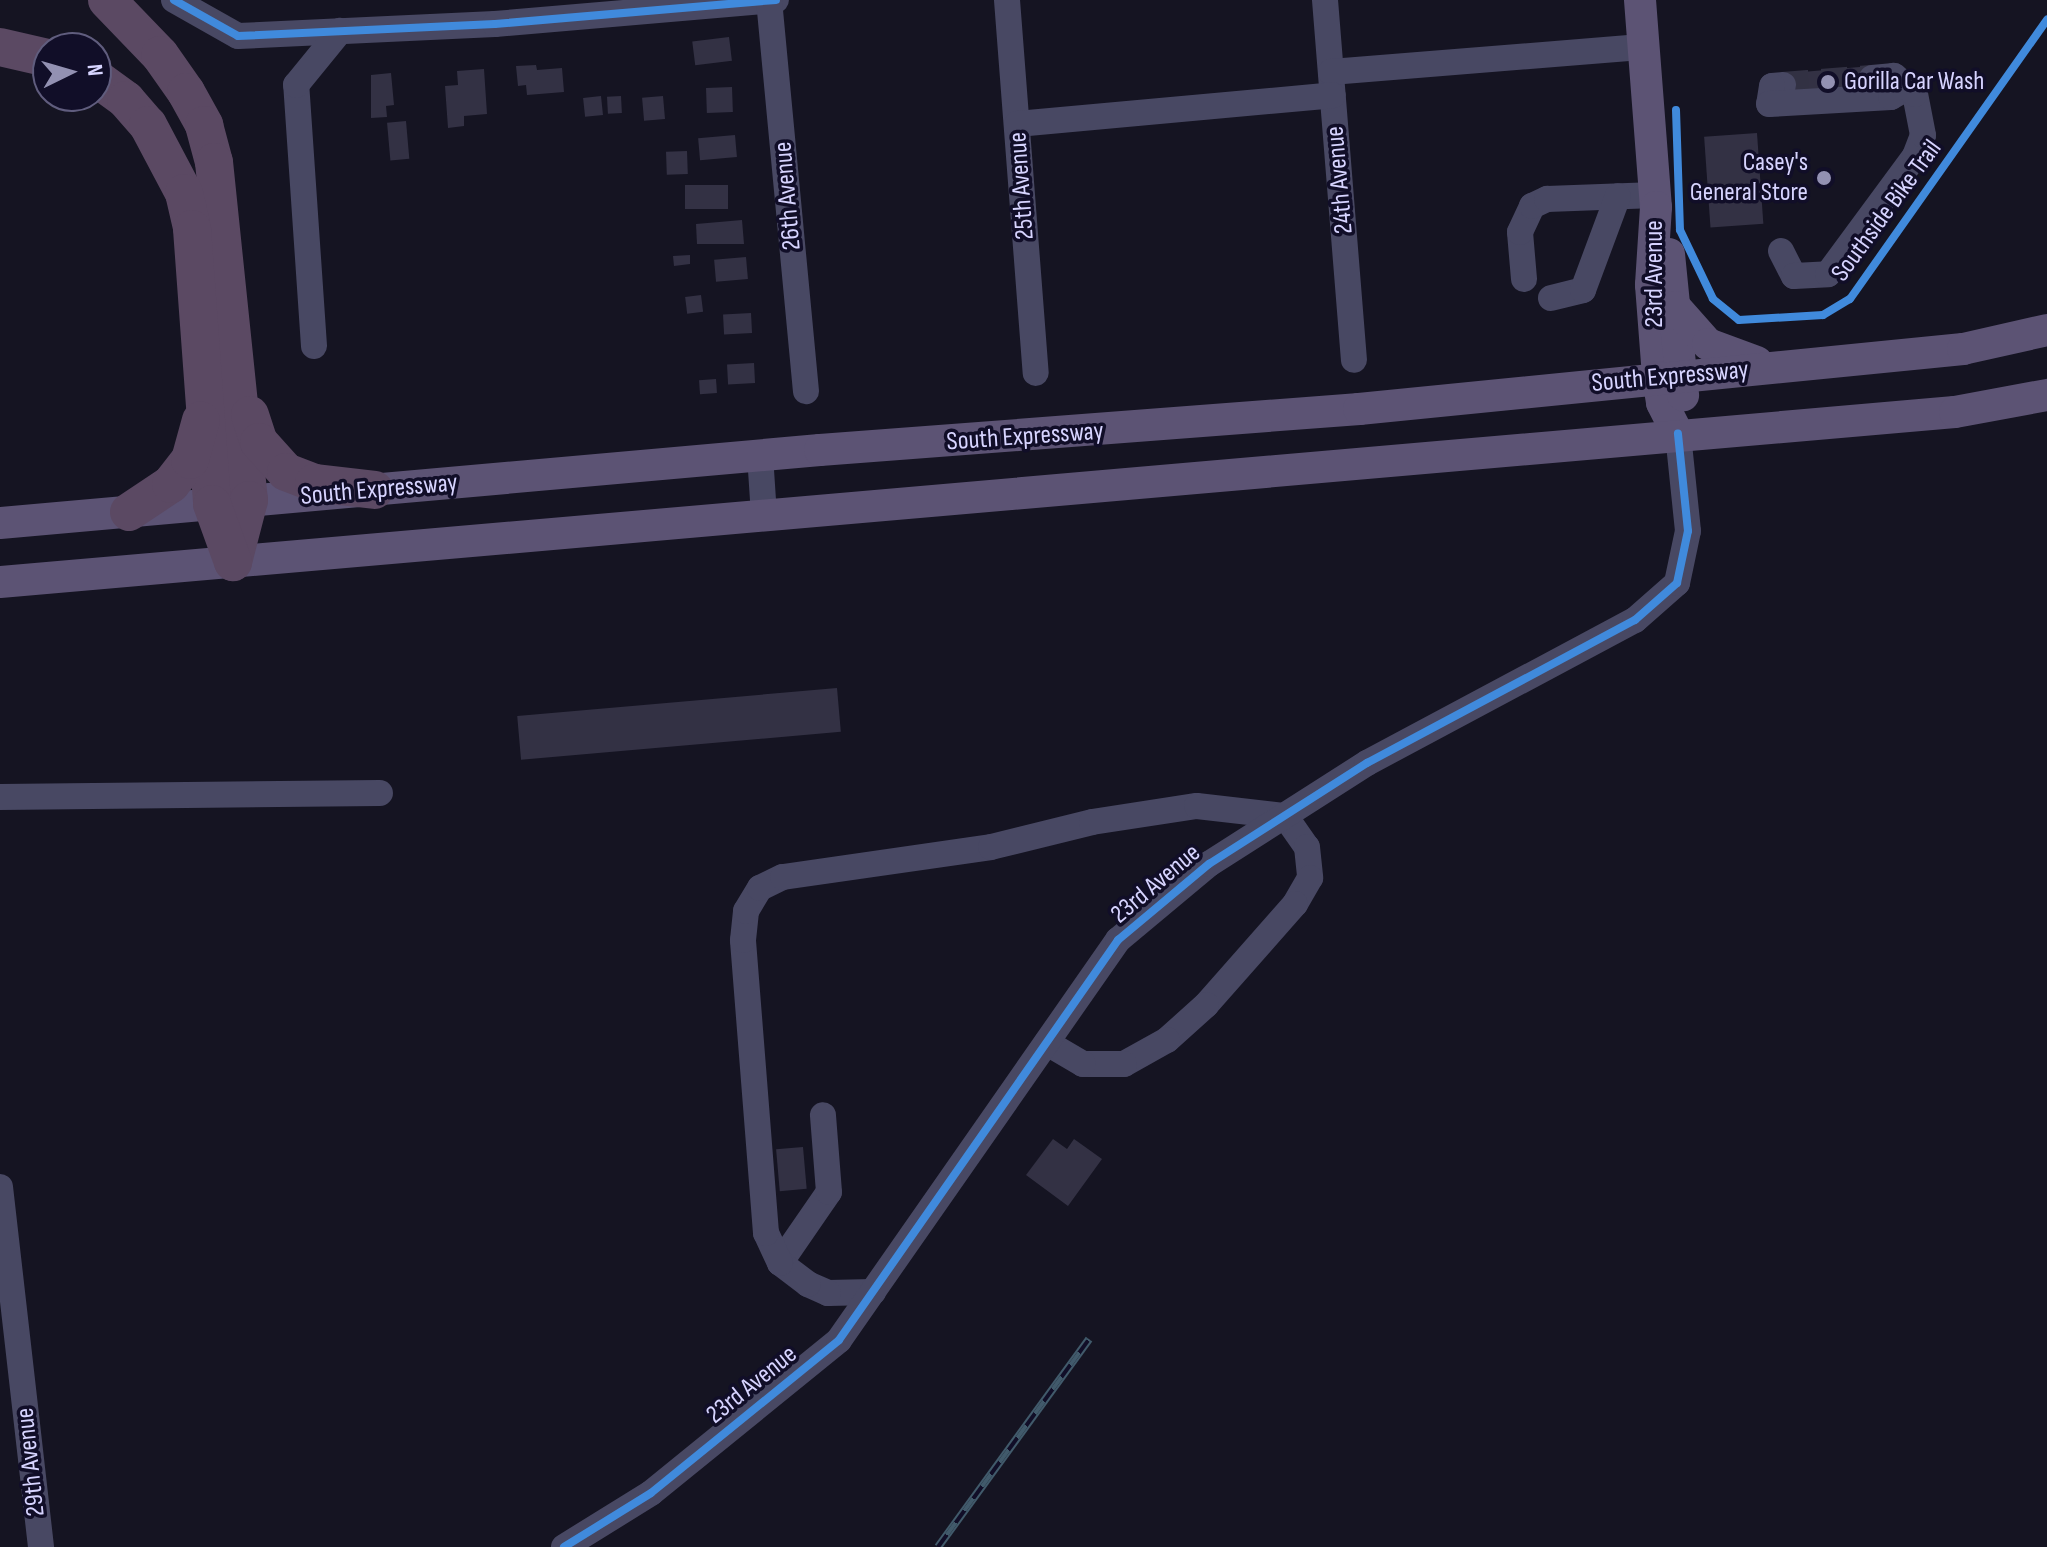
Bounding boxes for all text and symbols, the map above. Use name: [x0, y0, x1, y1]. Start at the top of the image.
north arrow: [32, 32, 112, 112]
text: N: [80, 63, 108, 77]
place label: Gorilla Car Wash: [1844, 66, 1984, 98]
marker: Gorilla Car Wash: [1819, 73, 1837, 91]
street label: 24th Avenue: [1320, 125, 1360, 235]
street label: 25th Avenue: [1003, 131, 1041, 241]
street label: Southside Bike Trail: [1825, 134, 1949, 288]
street label: 26th Avenue: [768, 140, 808, 252]
place label: Casey's General Store: [1690, 147, 1808, 208]
marker: Casey's General Store: [1815, 169, 1833, 187]
street label: 23rd Avenue: [1639, 220, 1671, 328]
street label: South Expressway: [1590, 355, 1750, 399]
street label: South Expressway: [945, 416, 1105, 458]
street label: South Expressway: [299, 468, 459, 512]
street label: 23rd Avenue: [1105, 838, 1207, 930]
street label: 23rd Avenue: [701, 1339, 803, 1431]
street label: 29th Avenue: [10, 1406, 52, 1518]

